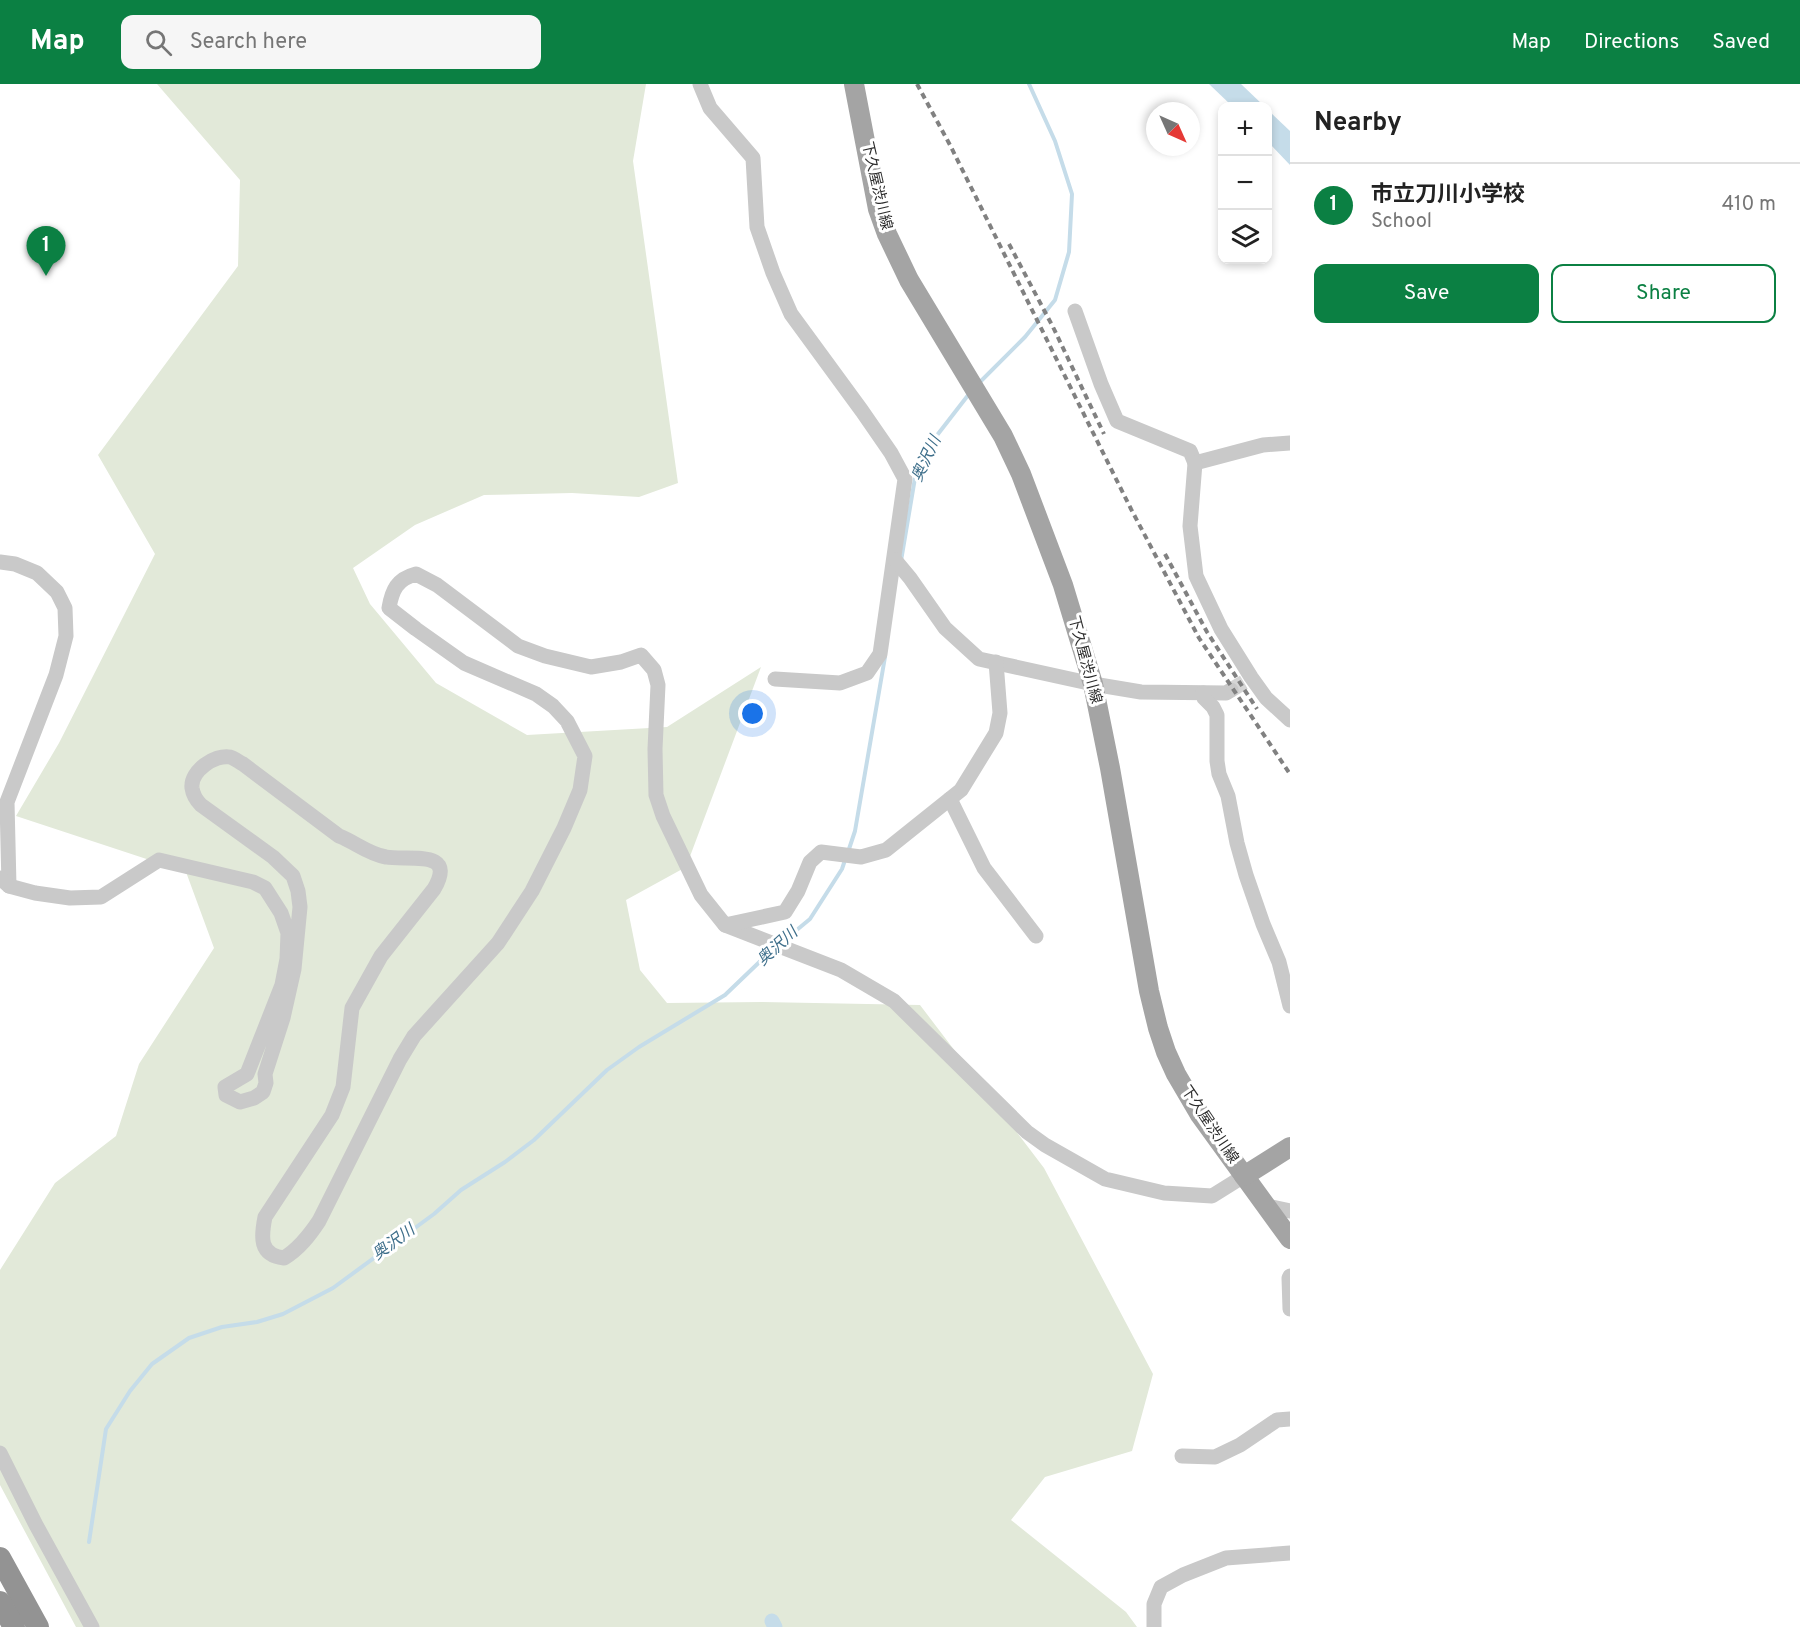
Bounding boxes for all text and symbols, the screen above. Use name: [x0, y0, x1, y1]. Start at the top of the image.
search box: [121, 15, 541, 69]
text: Map: [30, 24, 85, 60]
icon: search: [142, 26, 175, 59]
text: Search here: [190, 29, 307, 56]
text: Map: [1511, 29, 1551, 56]
text: Directions: [1584, 29, 1679, 56]
text: Saved: [1712, 29, 1770, 56]
north arrow: [1146, 102, 1200, 156]
map controls: [1218, 102, 1272, 264]
button: +: [1218, 102, 1272, 156]
text: Nearby: [1314, 107, 1402, 140]
street label: 下久屋渋川線: [857, 140, 895, 232]
button: −: [1218, 156, 1272, 210]
text: 市立刀川小学校: [1371, 182, 1525, 209]
text: 1: [1330, 192, 1338, 218]
text: 410 m: [1722, 192, 1776, 218]
text: School: [1371, 209, 1432, 235]
button: layers: [1218, 210, 1272, 264]
pin: 1: [26, 226, 66, 276]
button: Save: [1314, 264, 1539, 323]
button: Share: [1551, 264, 1776, 323]
water label: 奥沢川: [908, 431, 947, 485]
street label: 下久屋渋川線: [1063, 614, 1105, 706]
your location: [738, 699, 767, 728]
water label: 奥沢川: [753, 922, 804, 970]
street label: 下久屋渋川線: [1176, 1082, 1242, 1168]
water label: 奥沢川: [369, 1220, 421, 1265]

